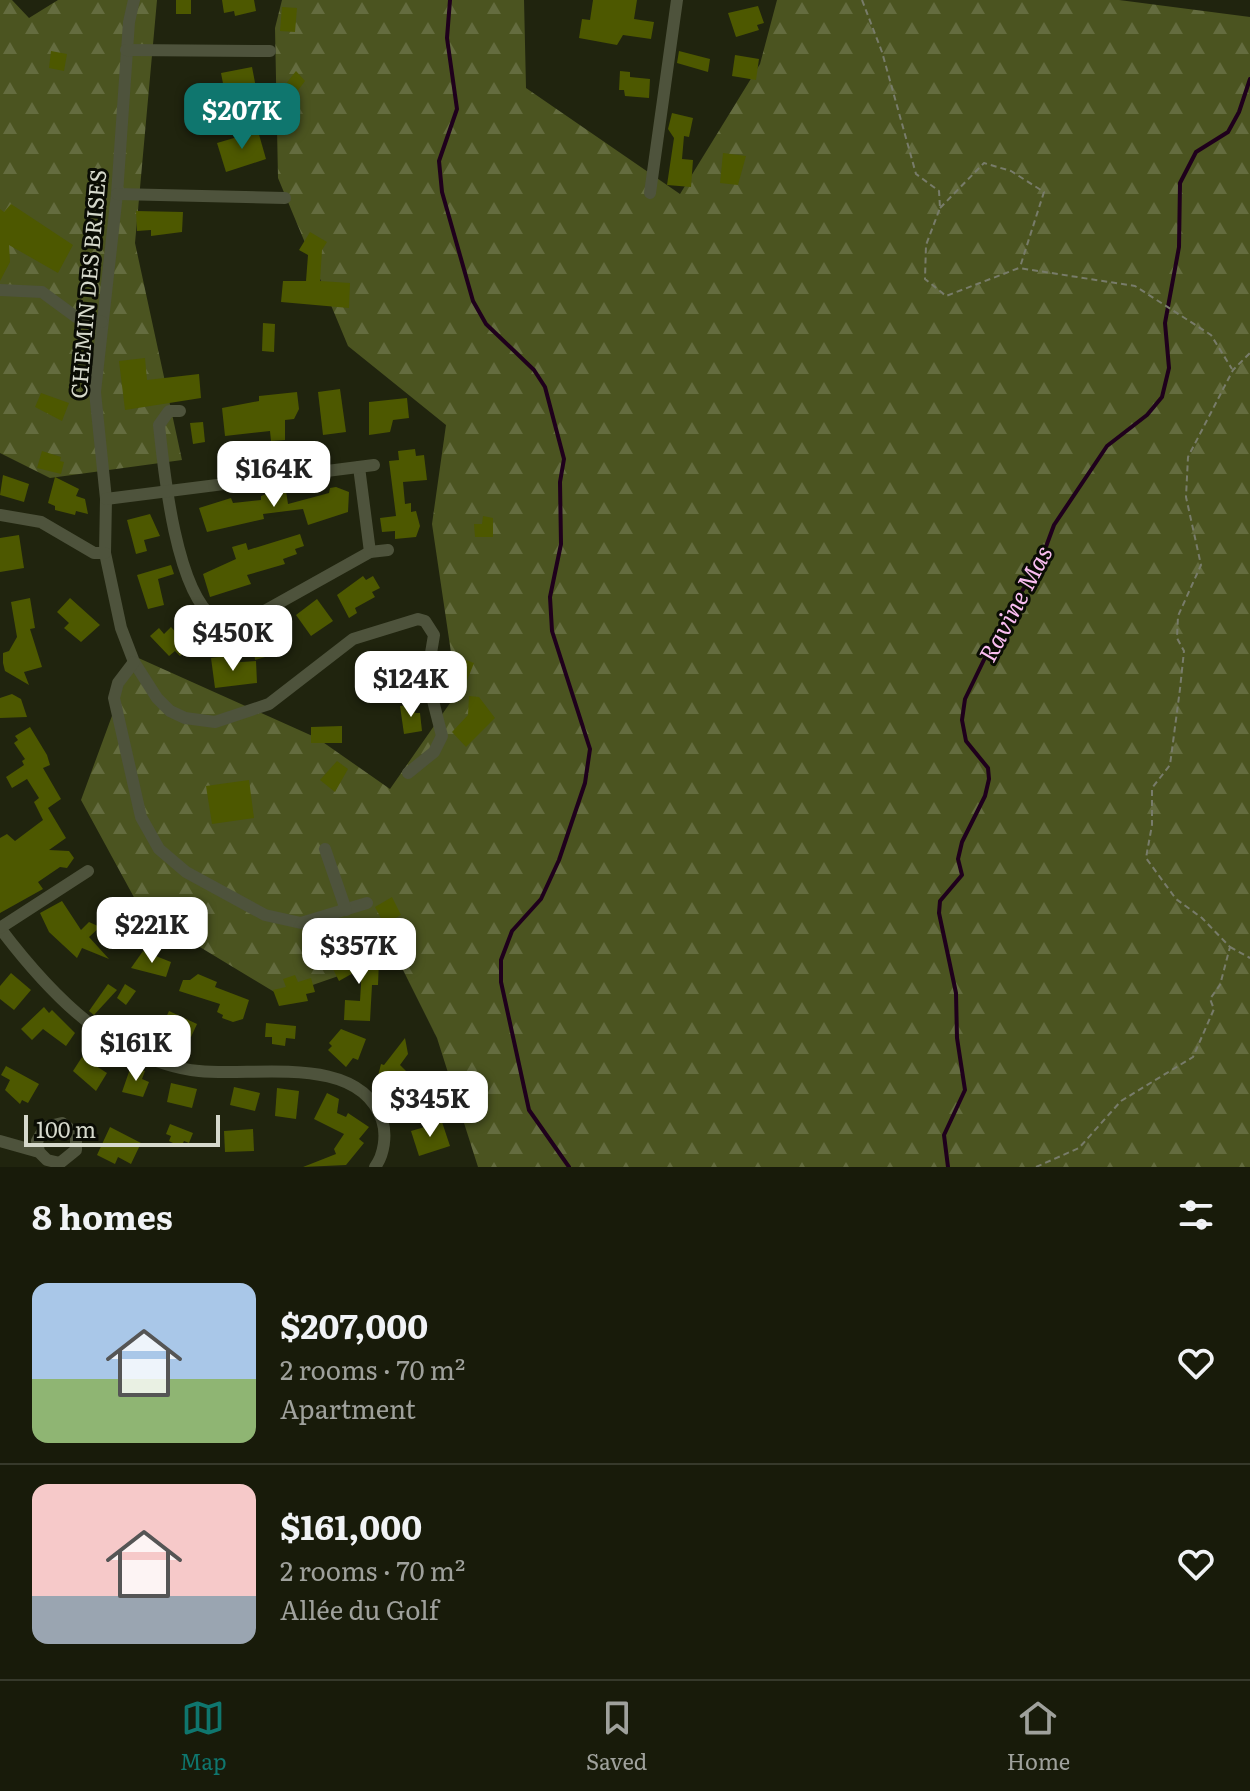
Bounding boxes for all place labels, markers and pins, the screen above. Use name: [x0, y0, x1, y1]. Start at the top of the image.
pin: $207K: [186, 83, 298, 151]
pin: $164K: [218, 441, 330, 509]
pin: $450K: [177, 605, 289, 673]
pin: $124K: [355, 651, 467, 719]
pin: $221K: [96, 897, 208, 965]
pin: $357K: [303, 918, 415, 986]
pin: $161K: [80, 1015, 192, 1083]
pin: $345K: [374, 1071, 486, 1139]

